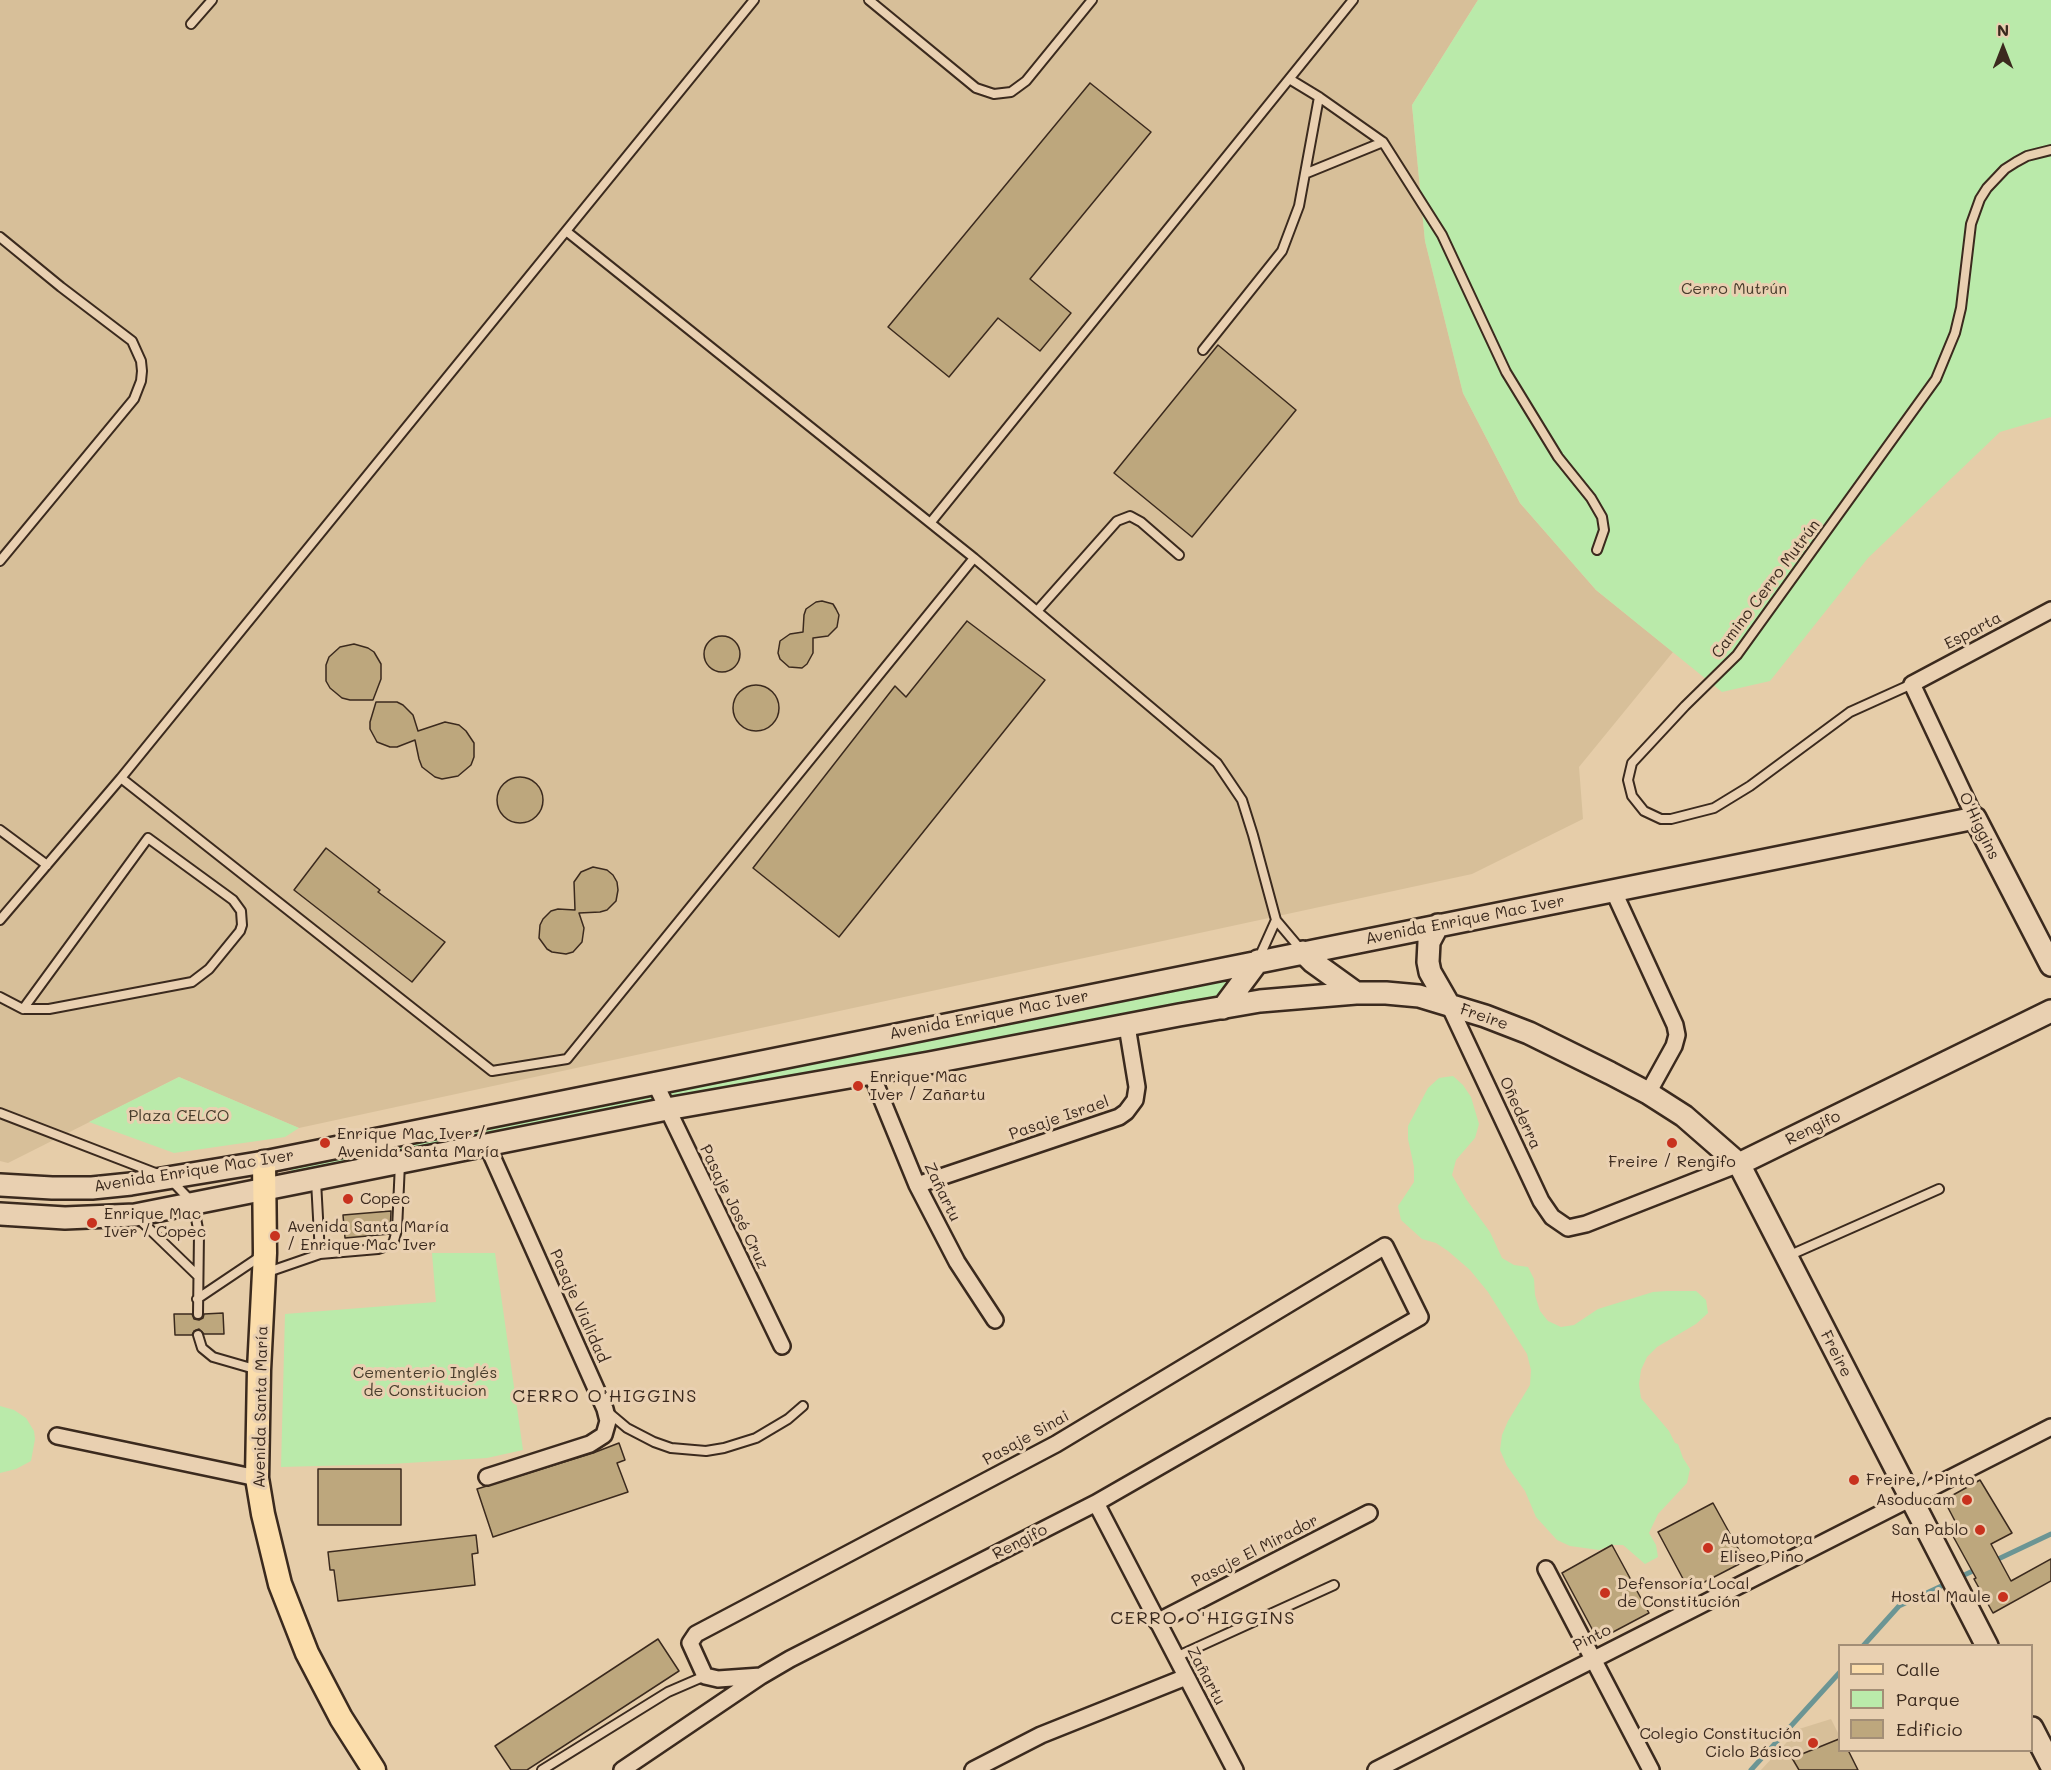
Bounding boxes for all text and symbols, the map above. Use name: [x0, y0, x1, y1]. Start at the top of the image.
north arrow: [1973, 18, 2033, 78]
text: N: [1997, 19, 2009, 40]
park label: Cerro Mutrún: [1681, 279, 1787, 299]
street label: Camino Cerro Mutrún: [1708, 516, 1824, 662]
street label: Esparta: [1941, 608, 2005, 654]
street label: O'Higgins: [1954, 789, 2004, 863]
street label: Avenida Enrique Mac Iver: [1364, 891, 1566, 949]
street label: Avenida Enrique Mac Iver: [888, 986, 1090, 1044]
street label: Freire: [1457, 1000, 1511, 1034]
place label: Enrique Mac Iver / Zañartu: [870, 1067, 985, 1105]
street label: Oñederra: [1495, 1074, 1545, 1152]
marker: Enrique Mac Iver / Zañartu: [851, 1079, 865, 1093]
street label: Pasaje Israel: [1006, 1092, 1112, 1144]
park label: Plaza CELCO: [129, 1106, 229, 1126]
street label: Rengifo: [1782, 1106, 1844, 1150]
place label: Enrique Mac Iver / Avenida Santa María: [337, 1124, 500, 1162]
marker: Enrique Mac Iver / Avenida Santa María: [318, 1136, 332, 1150]
marker: Freire / Rengifo: [1665, 1136, 1679, 1150]
street label: Pasaje José Cruz: [696, 1142, 772, 1272]
street label: Avenida Enrique Mac Iver: [93, 1146, 295, 1196]
place label: Freire / Rengifo: [1608, 1152, 1736, 1172]
street label: Zañartu: [919, 1159, 965, 1225]
place label: Copec: [360, 1189, 410, 1209]
marker: Copec: [341, 1192, 355, 1206]
place label: Enrique Mac Iver / Copec: [104, 1204, 206, 1242]
marker: Enrique Mac Iver / Copec: [85, 1216, 99, 1230]
place label: Avenida Santa María / Enrique Mac Iver: [287, 1217, 450, 1255]
marker: Avenida Santa María / Enrique Mac Iver: [268, 1229, 282, 1243]
street label: Pasaje Vialidad: [545, 1246, 613, 1366]
street label: Avenida Santa María: [250, 1326, 272, 1488]
street label: Freire: [1816, 1327, 1856, 1381]
park label: Cementerio Inglés de Constitucion: [353, 1363, 497, 1401]
district label: CERRO O'HIGGINS: [512, 1385, 698, 1407]
street label: Pasaje Sinai: [980, 1406, 1072, 1470]
place label: Freire / Pinto: [1866, 1470, 1974, 1490]
marker: Freire / Pinto: [1847, 1473, 1861, 1487]
place label: Asoducam: [1876, 1490, 1955, 1510]
marker: Asoducam: [1960, 1493, 1974, 1507]
street label: Pasaje El Mirador: [1188, 1511, 1322, 1591]
street label: Rengifo: [989, 1520, 1051, 1564]
place label: San Pablo: [1892, 1520, 1968, 1540]
marker: San Pablo: [1973, 1523, 1987, 1537]
place label: Automotora Eliseo Pino: [1720, 1529, 1813, 1567]
marker: Automotora Eliseo Pino: [1701, 1541, 1715, 1555]
place label: Defensoría Local de Constitución: [1617, 1574, 1750, 1612]
marker: Defensoría Local de Constitución: [1598, 1586, 1612, 1600]
place label: Hostal Maule: [1891, 1587, 1991, 1607]
marker: Hostal Maule: [1996, 1590, 2010, 1604]
district label: CERRO O'HIGGINS: [1110, 1607, 1296, 1629]
street label: Pinto: [1570, 1620, 1614, 1656]
street label: Zañartu: [1183, 1644, 1229, 1708]
legend: [1838, 1644, 2033, 1752]
text: Calle: [1896, 1657, 1940, 1681]
text: Parque: [1896, 1687, 1960, 1711]
text: Edificio: [1896, 1717, 1963, 1741]
place label: Colegio Constitución Ciclo Básico: [1639, 1724, 1801, 1762]
marker: Colegio Constitución Ciclo Básico: [1806, 1736, 1820, 1750]

